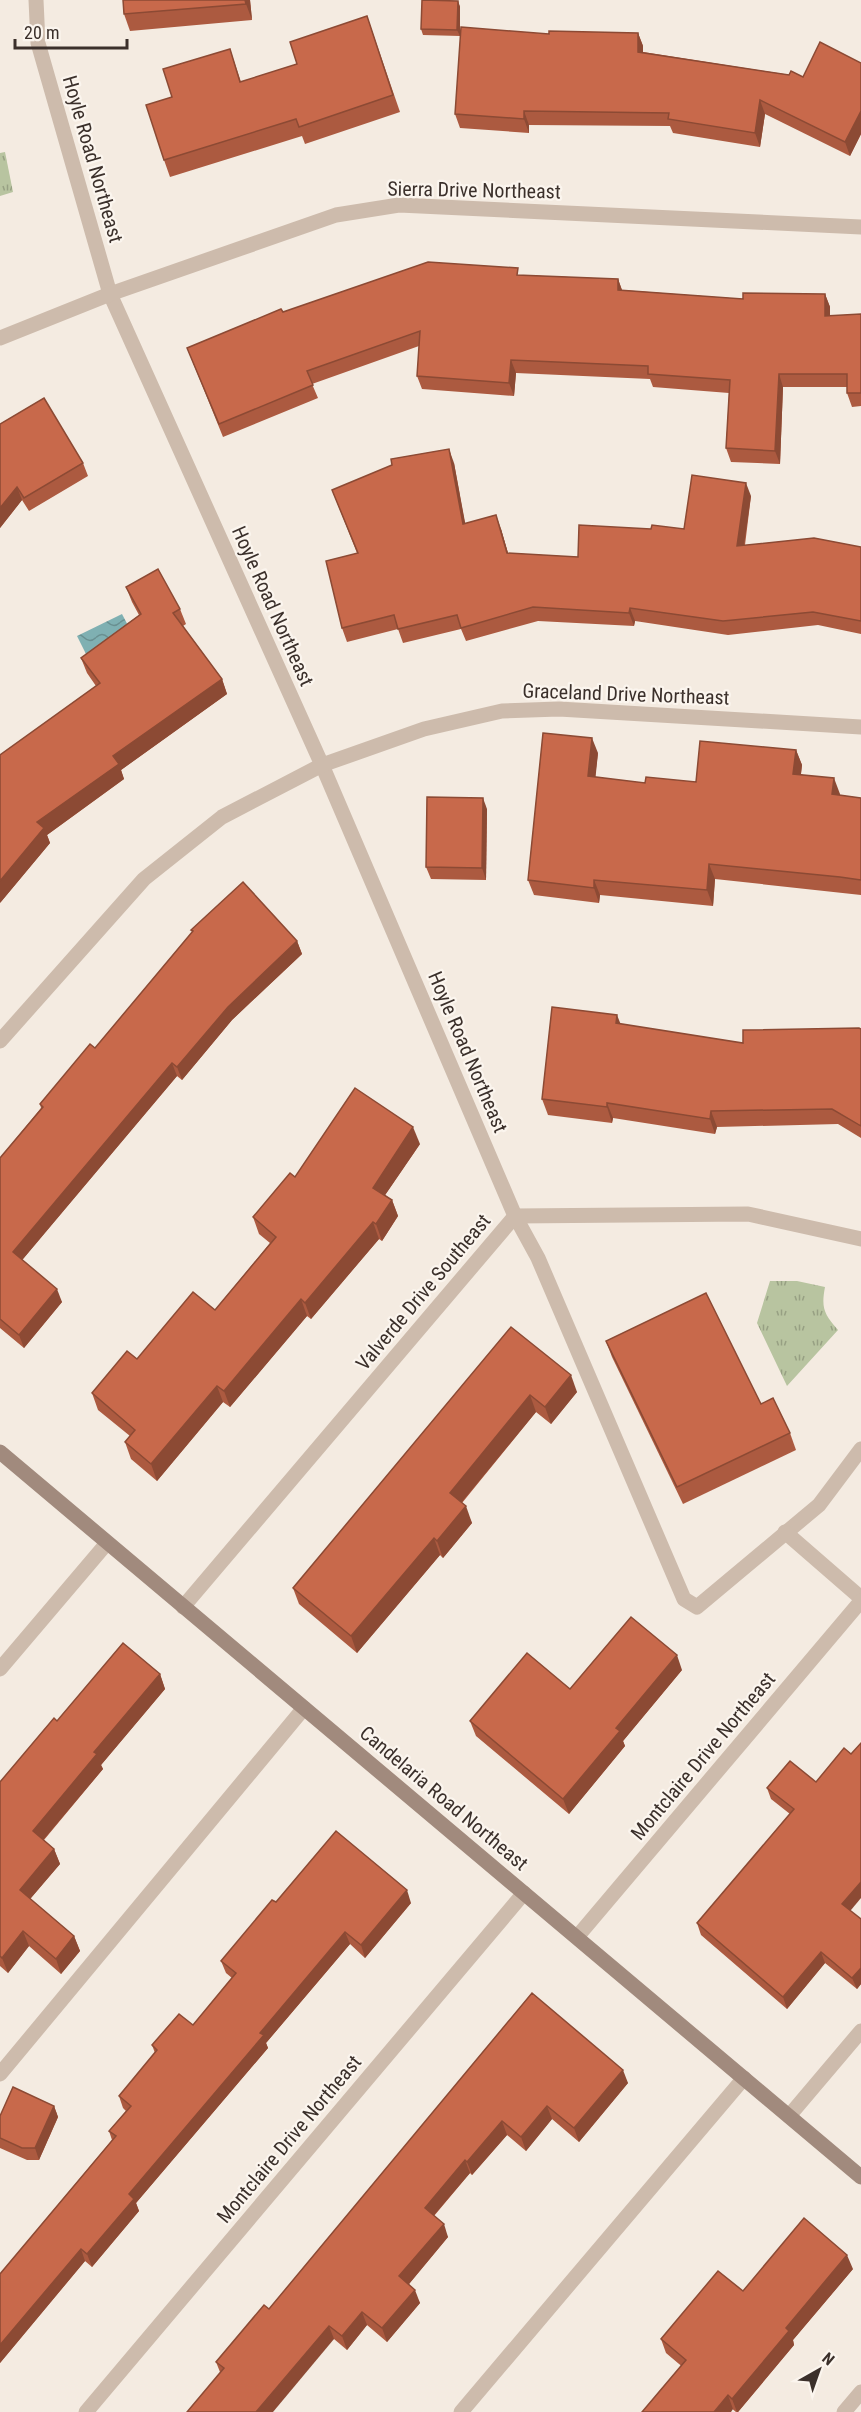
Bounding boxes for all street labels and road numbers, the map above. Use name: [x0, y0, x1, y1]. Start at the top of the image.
street label: Hoyle Road Northeast: [58, 73, 128, 245]
street label: Sierra Drive Northeast: [387, 176, 561, 204]
street label: Hoyle Road Northeast: [227, 522, 319, 690]
street label: Graceland Drive Northeast: [522, 678, 730, 710]
street label: Hoyle Road Northeast: [423, 968, 513, 1136]
street label: Valverde Drive Southeast: [351, 1209, 495, 1375]
street label: Montclaire Drive Northeast: [626, 1667, 780, 1845]
street label: Candelaria Road Northeast: [355, 1721, 533, 1875]
street label: Montclaire Drive Northeast: [212, 2050, 366, 2228]

